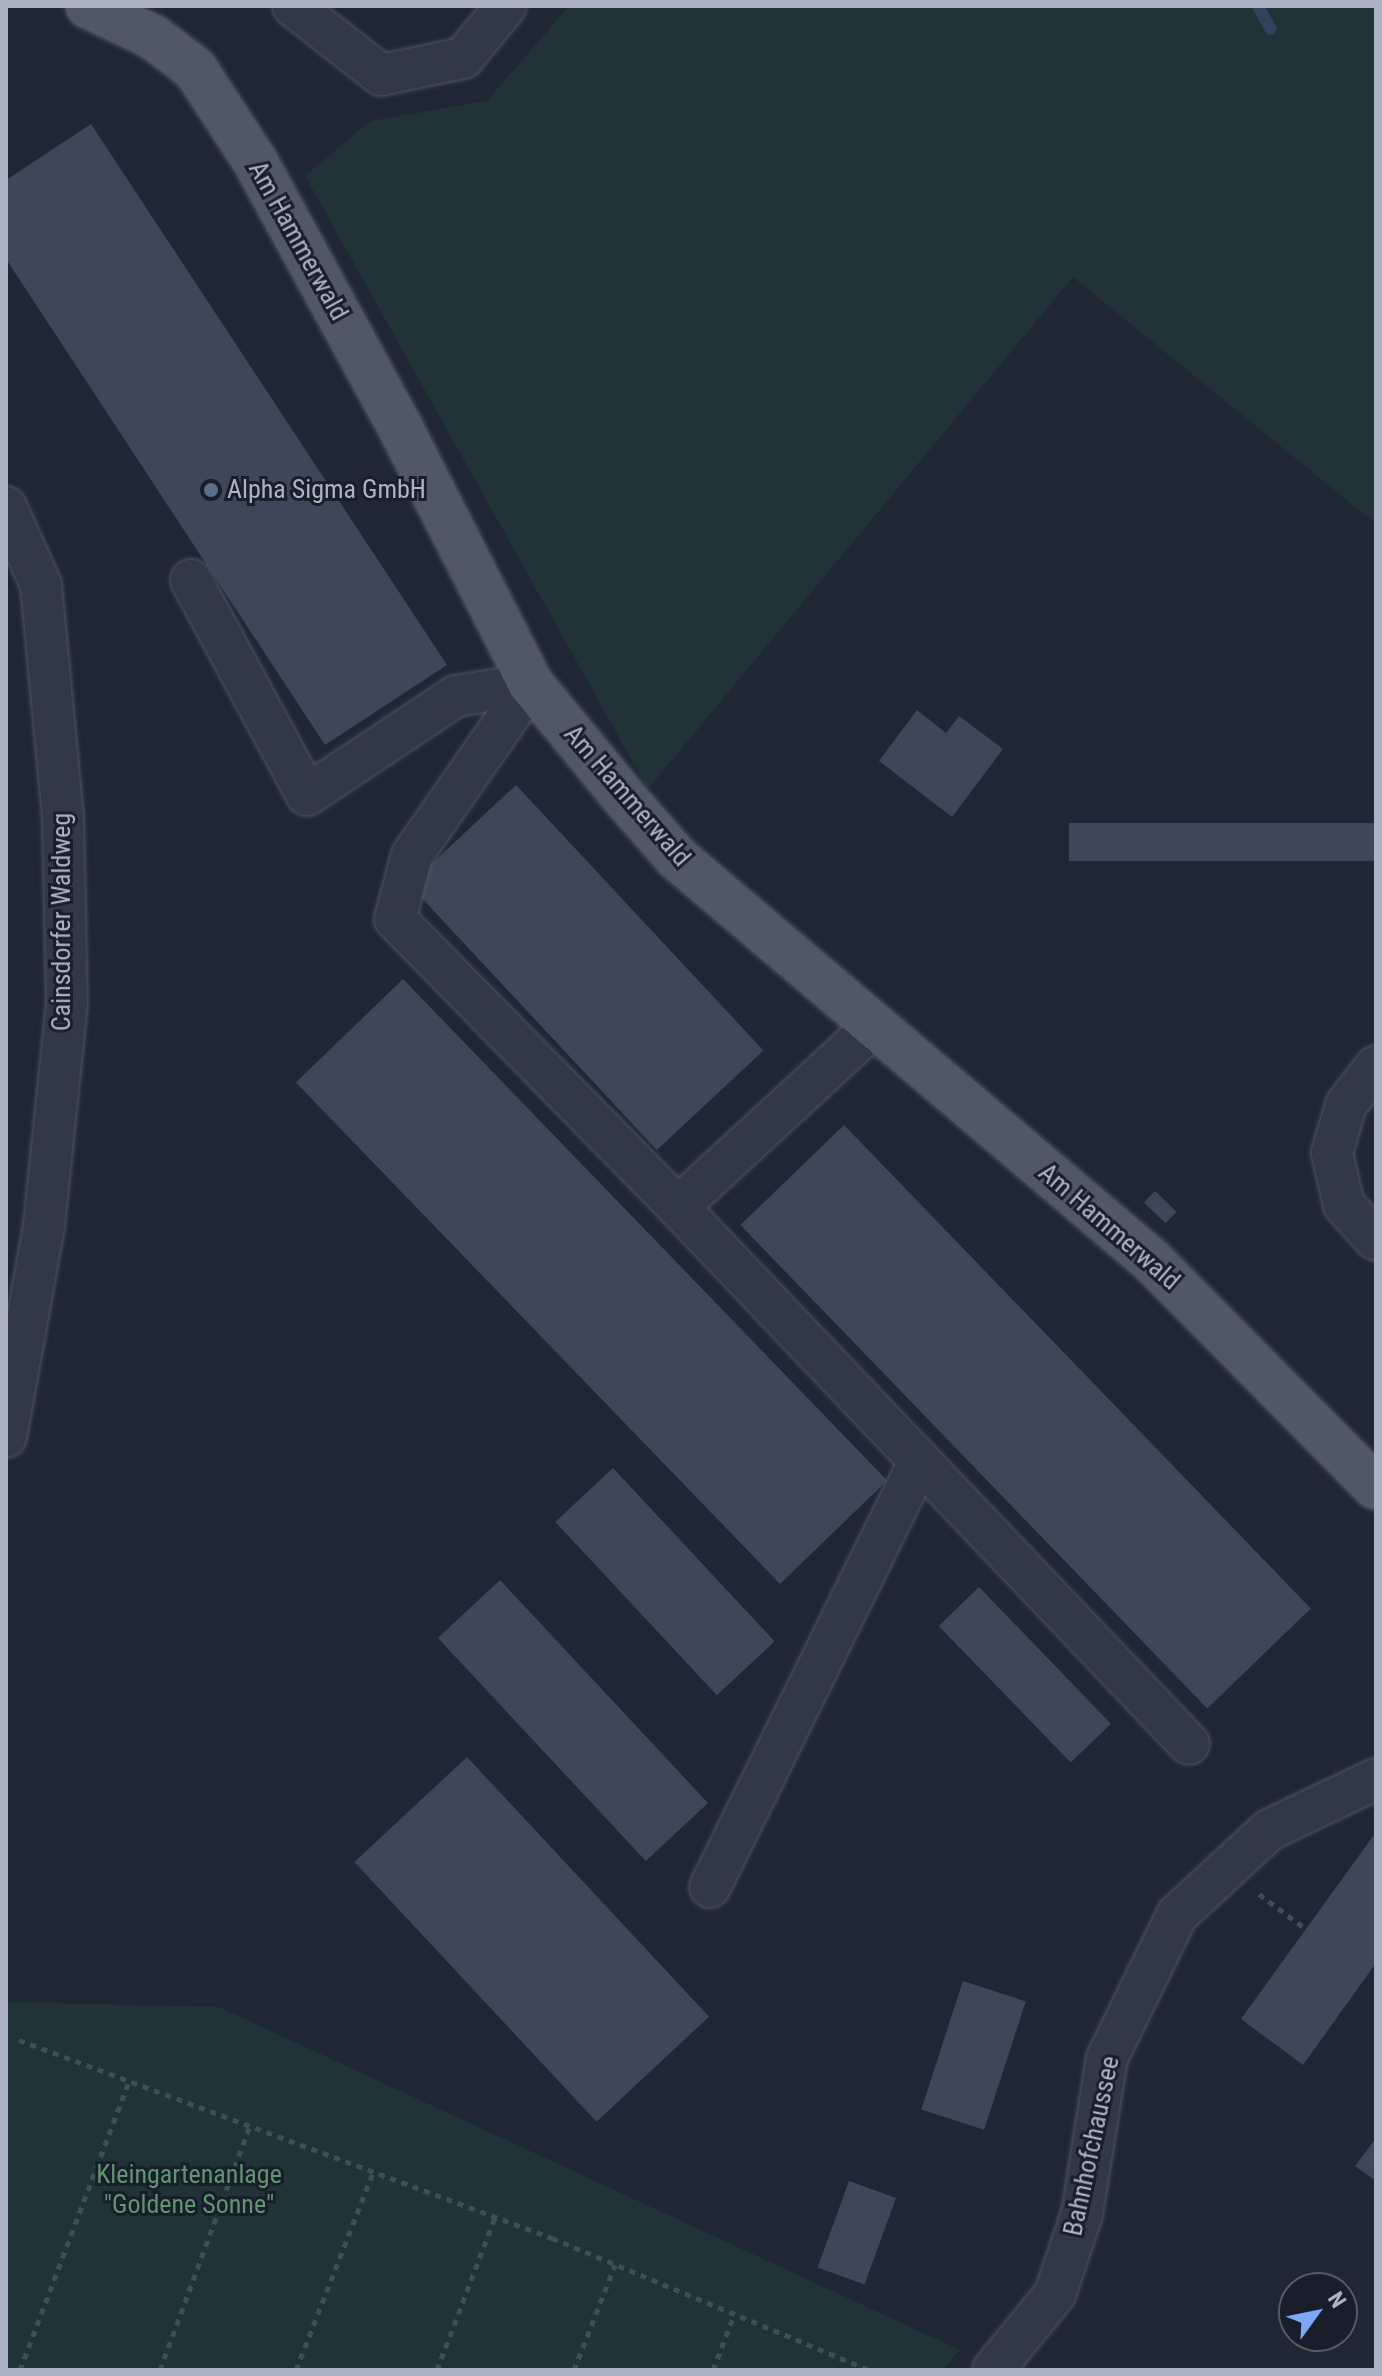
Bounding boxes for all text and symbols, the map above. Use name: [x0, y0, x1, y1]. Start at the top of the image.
street label: Am Hammerwald: [241, 156, 355, 326]
place label: Alpha Sigma GmbH: [227, 474, 426, 506]
marker: Alpha Sigma GmbH: [202, 481, 220, 499]
street label: Am Hammerwald: [557, 719, 697, 873]
street label: Cainsdorfer Waldweg: [46, 813, 78, 1031]
street label: Am Hammerwald: [1032, 1157, 1186, 1297]
street label: Bahnhofchaussee: [1058, 2053, 1126, 2239]
park label: Kleingartenanlage "Goldene Sonne": [96, 2159, 282, 2220]
north arrow: [1278, 2272, 1358, 2352]
text: N: [1323, 2287, 1351, 2312]

